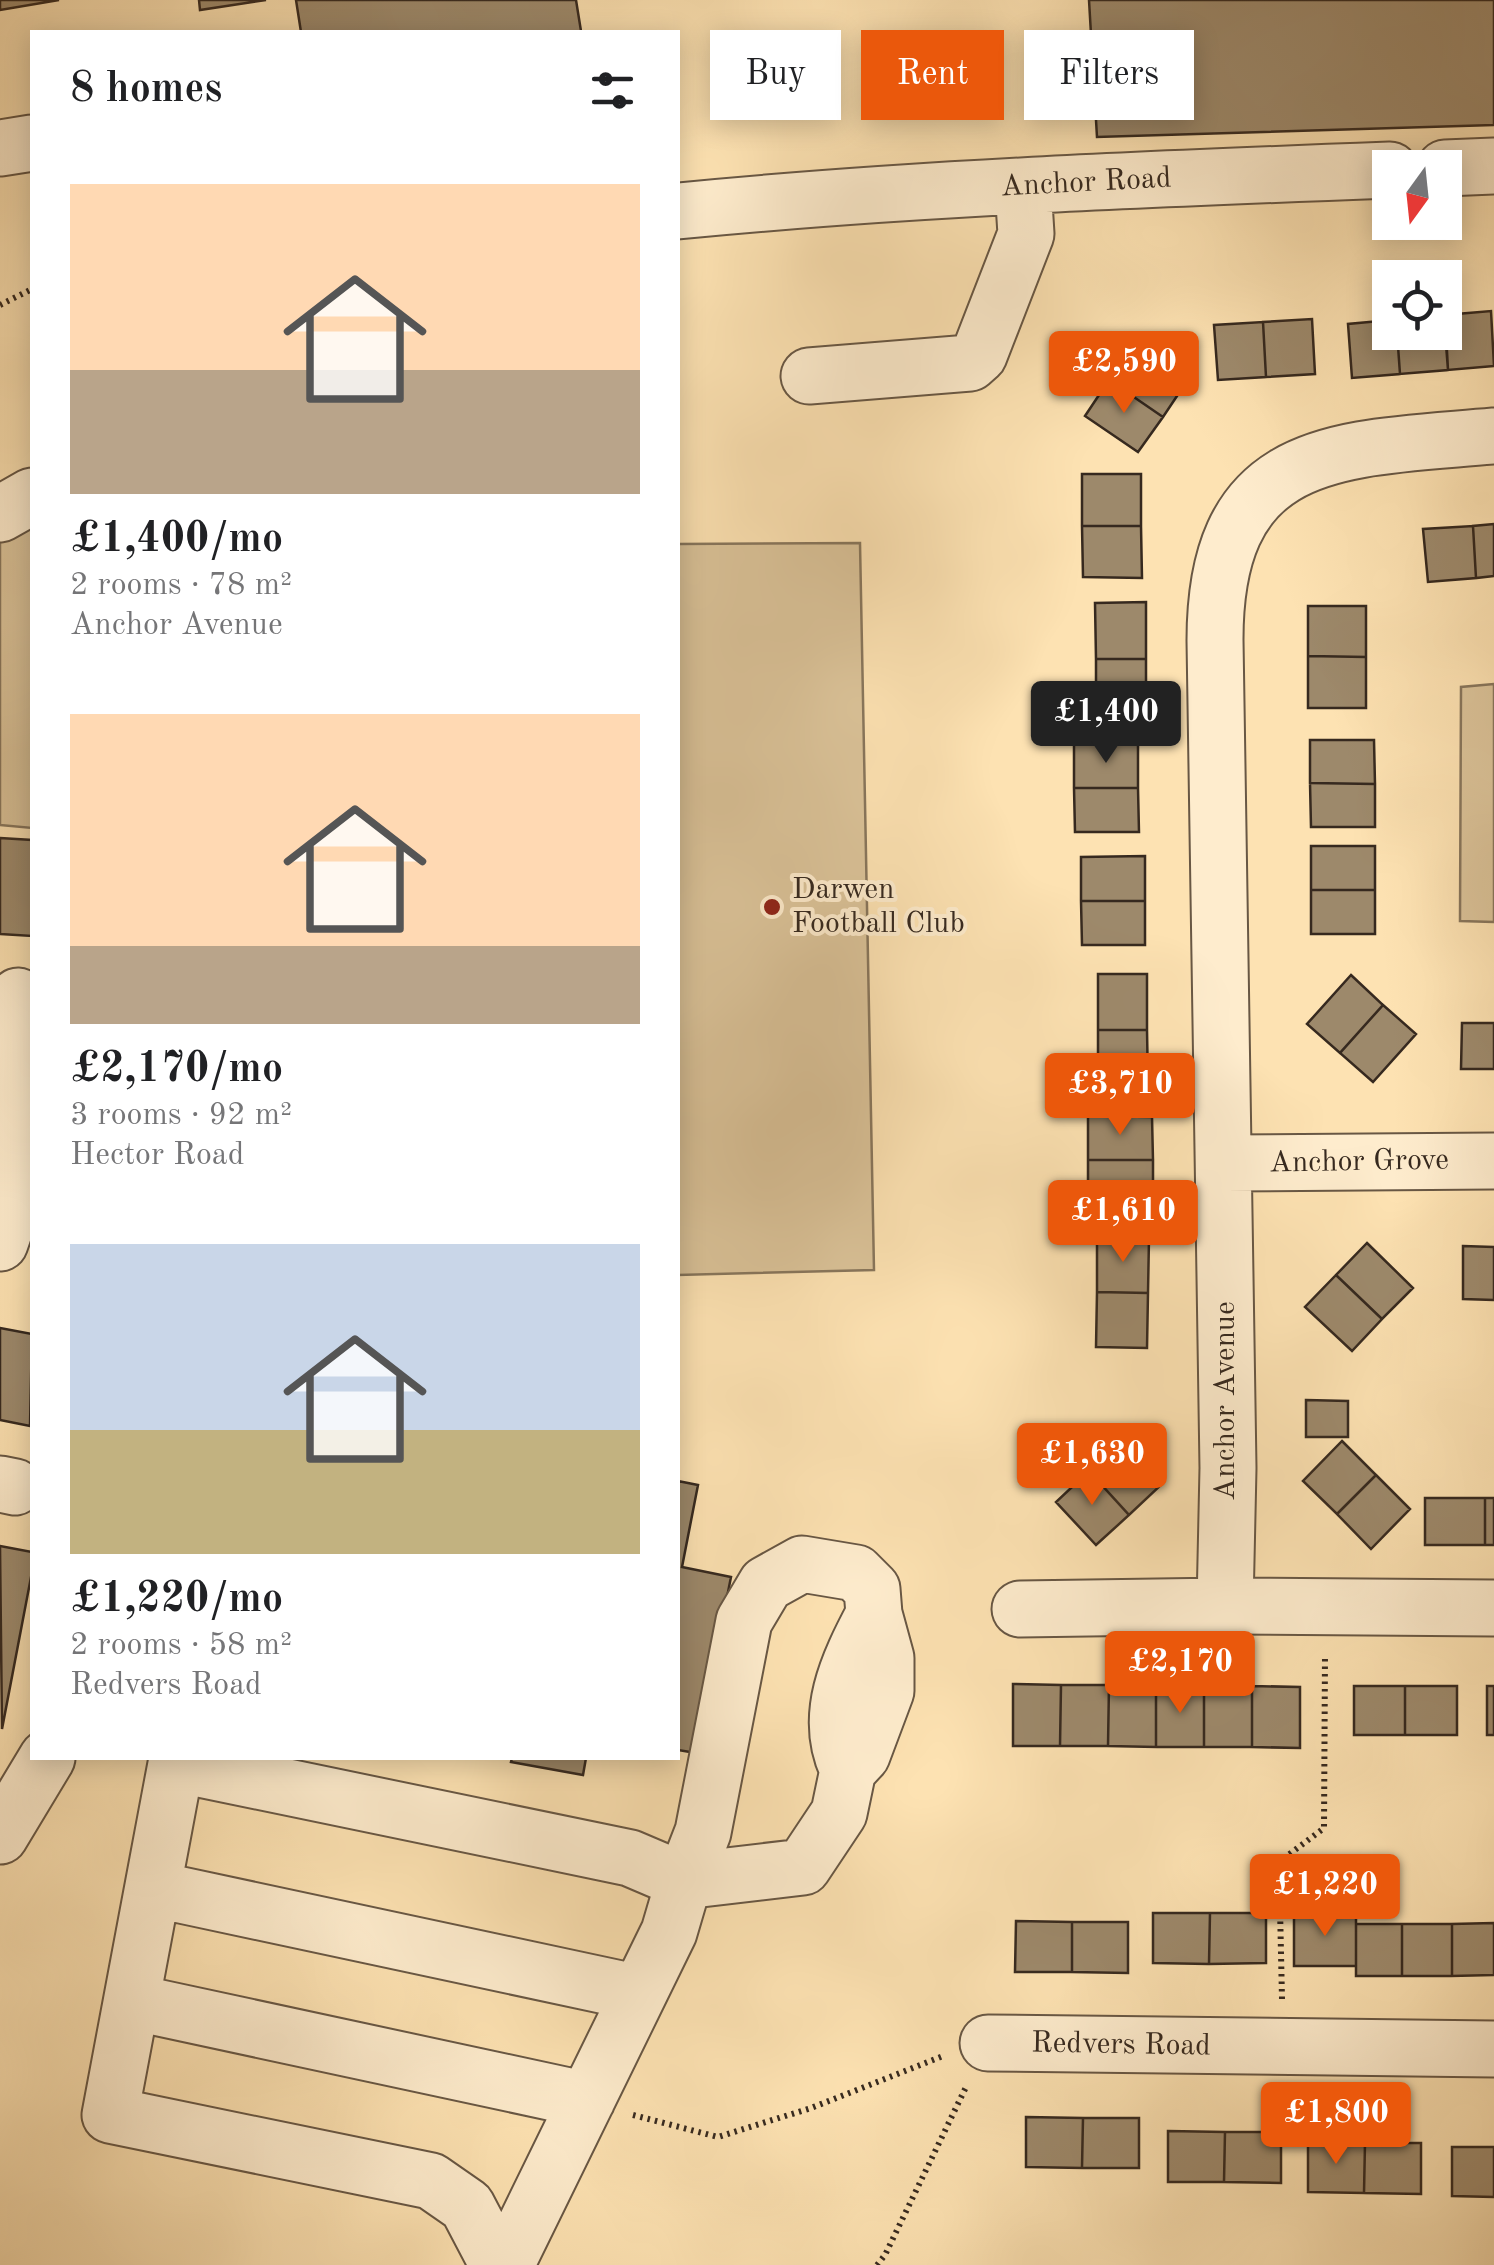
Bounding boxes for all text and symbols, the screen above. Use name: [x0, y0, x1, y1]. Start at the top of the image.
chip: Buy: [710, 30, 841, 120]
chip: Rent: [861, 30, 1004, 120]
chip: Filters: [1024, 30, 1194, 120]
icon: filters: [585, 63, 640, 118]
text: 8 homes: [70, 69, 222, 111]
north arrow: [1372, 150, 1462, 240]
map controls: [1372, 150, 1462, 350]
street label: Anchor Road: [1000, 164, 1172, 202]
icon: home: [265, 249, 445, 429]
button: locate: [1372, 260, 1462, 350]
pin: £2,590: [1043, 331, 1205, 416]
text: £2,590: [1071, 347, 1177, 379]
text: £1,400/mo: [70, 519, 283, 561]
text: 2 rooms · 78 m²: [70, 570, 292, 602]
text: Anchor Avenue: [70, 610, 283, 642]
pin: £1,400: [1025, 681, 1187, 766]
text: £1,400: [1053, 697, 1159, 729]
icon: home: [265, 779, 445, 959]
place label: Darwen Football Club: [792, 875, 965, 939]
marker: Darwen Football Club: [761, 896, 783, 918]
text: £2,170/mo: [70, 1049, 283, 1091]
pin: £3,710: [1039, 1053, 1201, 1138]
text: £3,710: [1067, 1069, 1173, 1101]
text: 3 rooms · 92 m²: [70, 1100, 292, 1132]
text: Hector Road: [70, 1140, 244, 1172]
street label: Anchor Grove: [1269, 1145, 1449, 1179]
pin: £1,610: [1042, 1180, 1204, 1265]
text: £1,610: [1070, 1196, 1176, 1228]
street label: Anchor Avenue: [1211, 1301, 1241, 1501]
icon: home: [265, 1309, 445, 1489]
pin: £1,630: [1011, 1423, 1173, 1508]
text: £1,630: [1039, 1439, 1145, 1471]
text: £1,220/mo: [70, 1579, 283, 1621]
text: 2 rooms · 58 m²: [70, 1630, 292, 1662]
pin: £2,170: [1099, 1631, 1261, 1716]
text: £2,170: [1127, 1647, 1233, 1679]
text: Redvers Road: [70, 1670, 262, 1702]
pin: £1,220: [1244, 1854, 1406, 1939]
text: £1,220: [1272, 1870, 1378, 1902]
street label: Redvers Road: [1031, 2028, 1211, 2062]
pin: £1,800: [1255, 2082, 1417, 2167]
text: £1,800: [1283, 2098, 1389, 2130]

